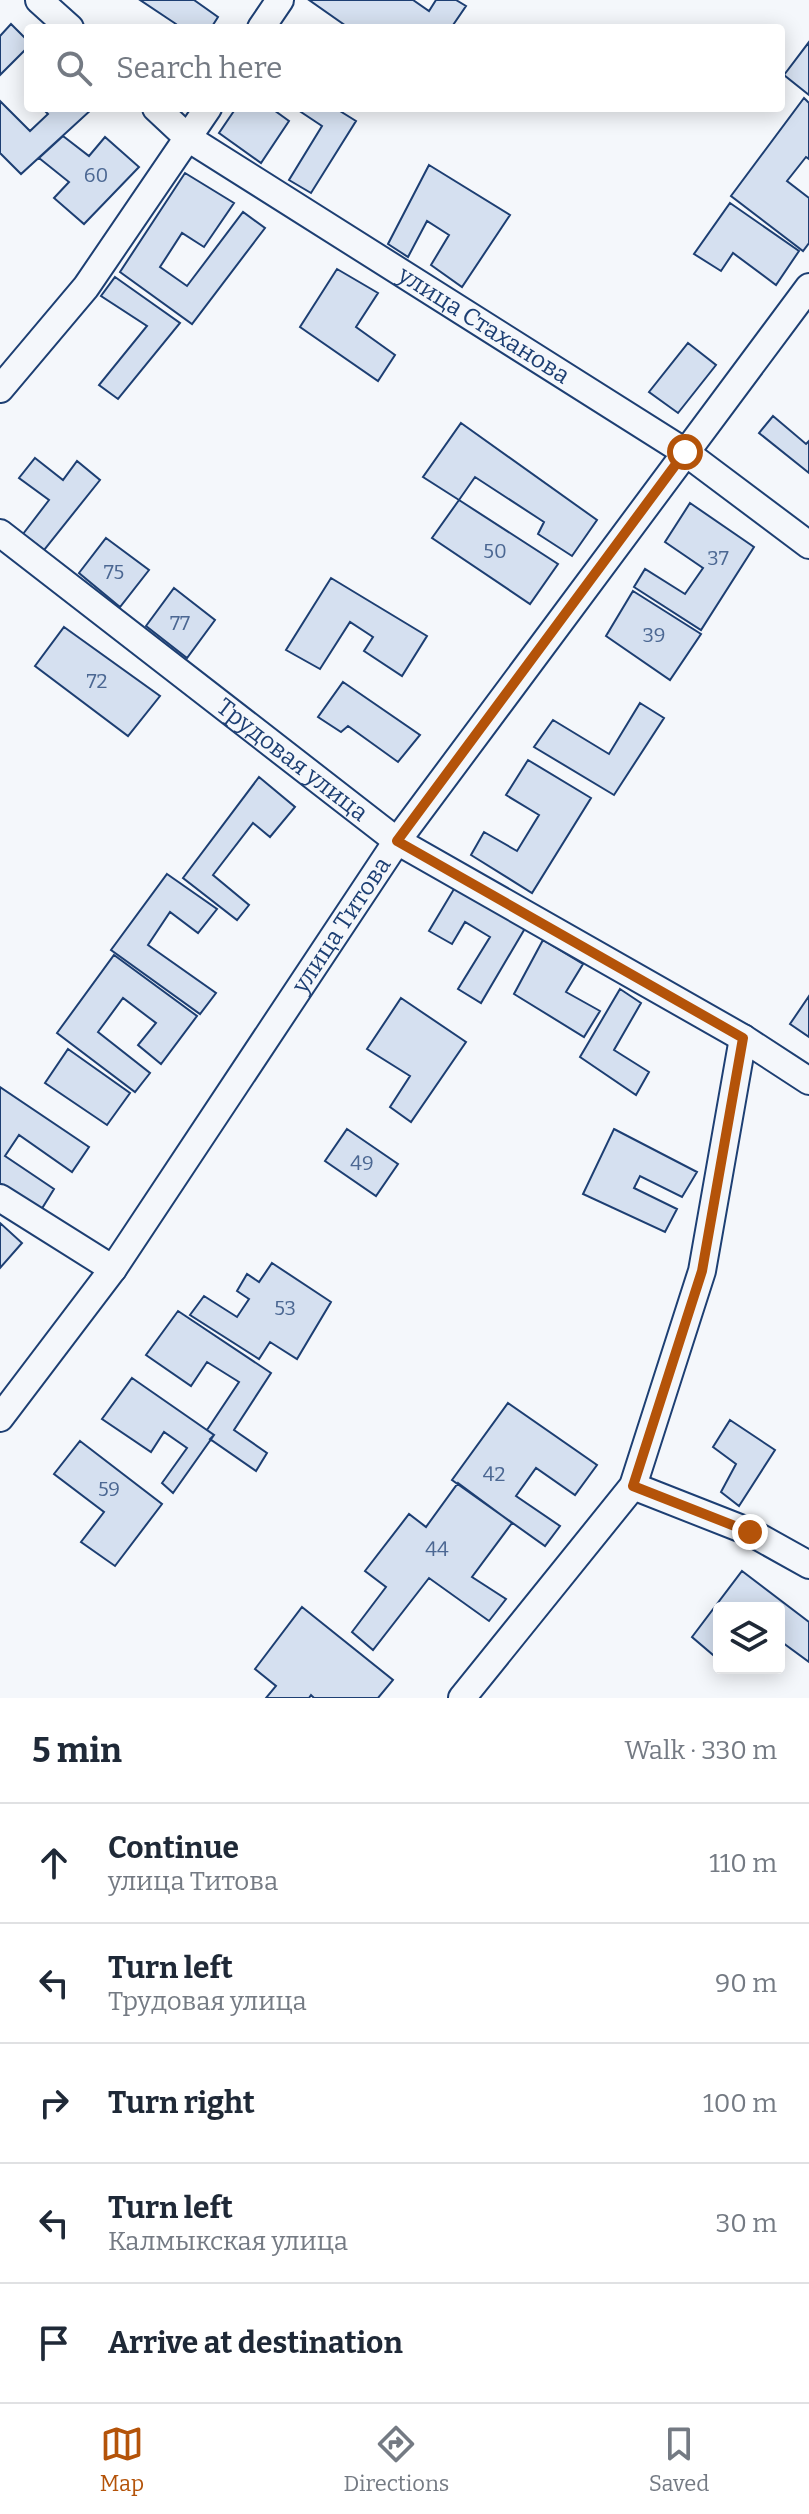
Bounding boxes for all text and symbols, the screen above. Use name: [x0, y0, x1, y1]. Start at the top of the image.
search box: [24, 24, 785, 112]
icon: search: [52, 46, 96, 90]
text: Search here: [116, 50, 283, 86]
house number: 60: [84, 163, 108, 187]
street label: улица Стаханова: [392, 260, 575, 390]
route start: [667, 434, 703, 470]
house number: 50: [483, 539, 507, 563]
house number: 37: [707, 546, 729, 570]
house number: 75: [104, 560, 124, 584]
house number: 77: [170, 611, 190, 635]
house number: 39: [642, 623, 666, 647]
house number: 72: [87, 669, 107, 693]
street label: Трудовая улица: [211, 692, 373, 827]
street label: улица Титова: [286, 852, 396, 999]
house number: 49: [350, 1151, 374, 1175]
house number: 53: [274, 1296, 296, 1320]
house number: 42: [483, 1462, 505, 1486]
house number: 59: [98, 1477, 120, 1501]
route end: [732, 1514, 768, 1550]
house number: 44: [425, 1537, 449, 1561]
map controls: [713, 1602, 785, 1674]
button: layers: [713, 1602, 785, 1674]
text: 5 min: [32, 1730, 122, 1771]
text: Walk · 330 m: [624, 1735, 777, 1766]
text: Continue: [108, 1830, 239, 1866]
icon: ahead: [32, 1841, 76, 1885]
text: 110 m: [709, 1848, 777, 1879]
text: улица Титова: [108, 1866, 278, 1897]
text: Turn left: [108, 1950, 233, 1986]
icon: left: [32, 1961, 76, 2005]
text: 90 m: [715, 1968, 777, 1999]
text: Трудовая улица: [108, 1986, 307, 2017]
icon: right: [32, 2081, 76, 2125]
text: Turn right: [108, 2085, 255, 2121]
text: 100 m: [703, 2088, 777, 2119]
text: Turn left: [108, 2190, 233, 2226]
icon: left: [32, 2201, 76, 2245]
text: 30 m: [716, 2208, 777, 2239]
text: Калмыкская улица: [108, 2226, 348, 2257]
icon: arrive: [32, 2321, 76, 2365]
text: Arrive at destination: [108, 2325, 403, 2361]
tab: Map: [100, 2422, 144, 2497]
tab: Directions: [344, 2422, 449, 2497]
tab: Saved: [649, 2422, 709, 2497]

